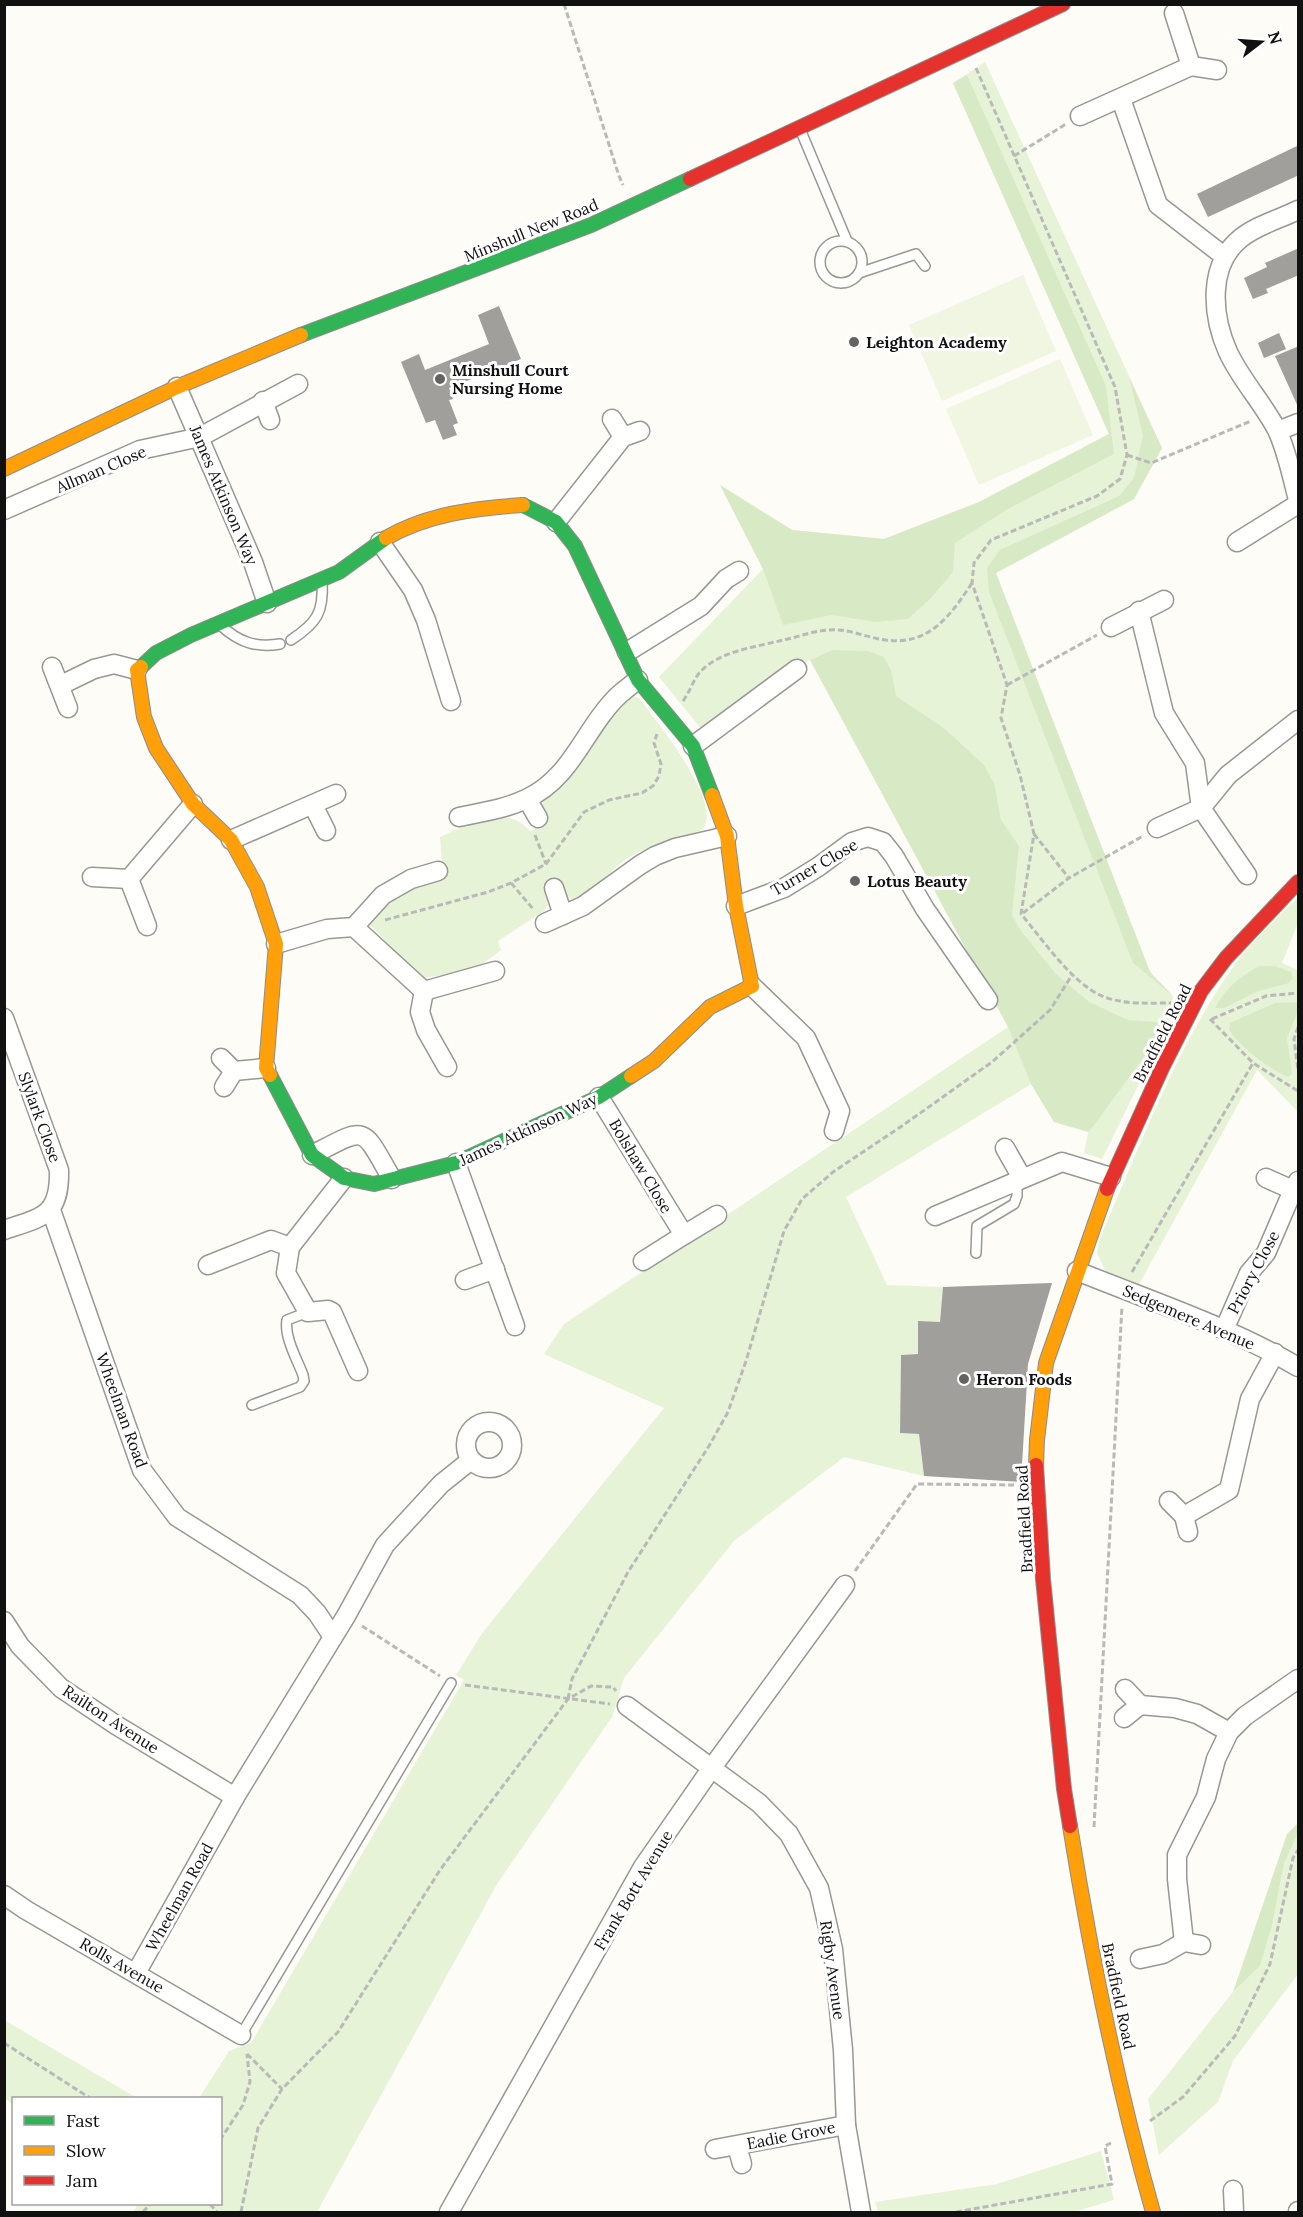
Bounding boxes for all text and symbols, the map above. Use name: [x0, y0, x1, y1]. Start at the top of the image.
north arrow: [1231, 12, 1291, 72]
text: N: [1264, 29, 1287, 46]
street label: Minshull New Road: [461, 194, 602, 266]
place label: Leighton Academy: [866, 332, 1007, 352]
marker: Leighton Academy: [847, 335, 861, 349]
place label: Minshull Court Nursing Home: [452, 360, 569, 398]
marker: Minshull Court Nursing Home: [433, 372, 447, 386]
street label: James Atkinson Way: [185, 421, 263, 568]
street label: Allman Close: [52, 441, 149, 497]
street label: Turner Close: [767, 834, 861, 900]
place label: Lotus Beauty: [867, 871, 967, 891]
marker: Lotus Beauty: [848, 874, 862, 888]
street label: Bradfield Road: [1128, 980, 1196, 1086]
street label: Slylark Close: [14, 1069, 66, 1165]
street label: James Atkinson Way: [455, 1088, 601, 1170]
street label: Bolshaw Close: [605, 1115, 677, 1217]
street label: Priory Close: [1223, 1227, 1283, 1317]
street label: Sedgemere Avenue: [1120, 1280, 1258, 1354]
street label: Wheelman Road: [92, 1350, 152, 1471]
place label: Heron Foods: [976, 1369, 1072, 1389]
marker: Heron Foods: [957, 1372, 971, 1386]
street label: Bradfield Road: [1011, 1464, 1037, 1574]
street label: Railton Avenue: [59, 1680, 163, 1758]
street label: Frank Bott Avenue: [589, 1826, 677, 1954]
street label: Wheelman Road: [141, 1839, 217, 1955]
street label: Rigby Avenue: [816, 1919, 850, 2021]
street label: Rolls Avenue: [76, 1933, 168, 1997]
street label: Bradfield Road: [1098, 1941, 1140, 2051]
legend: [12, 2097, 222, 2205]
text: Fast: [66, 2109, 100, 2132]
street label: Eadie Grove: [745, 2117, 837, 2153]
text: Slow: [66, 2139, 106, 2162]
text: Jam: [65, 2169, 98, 2192]

